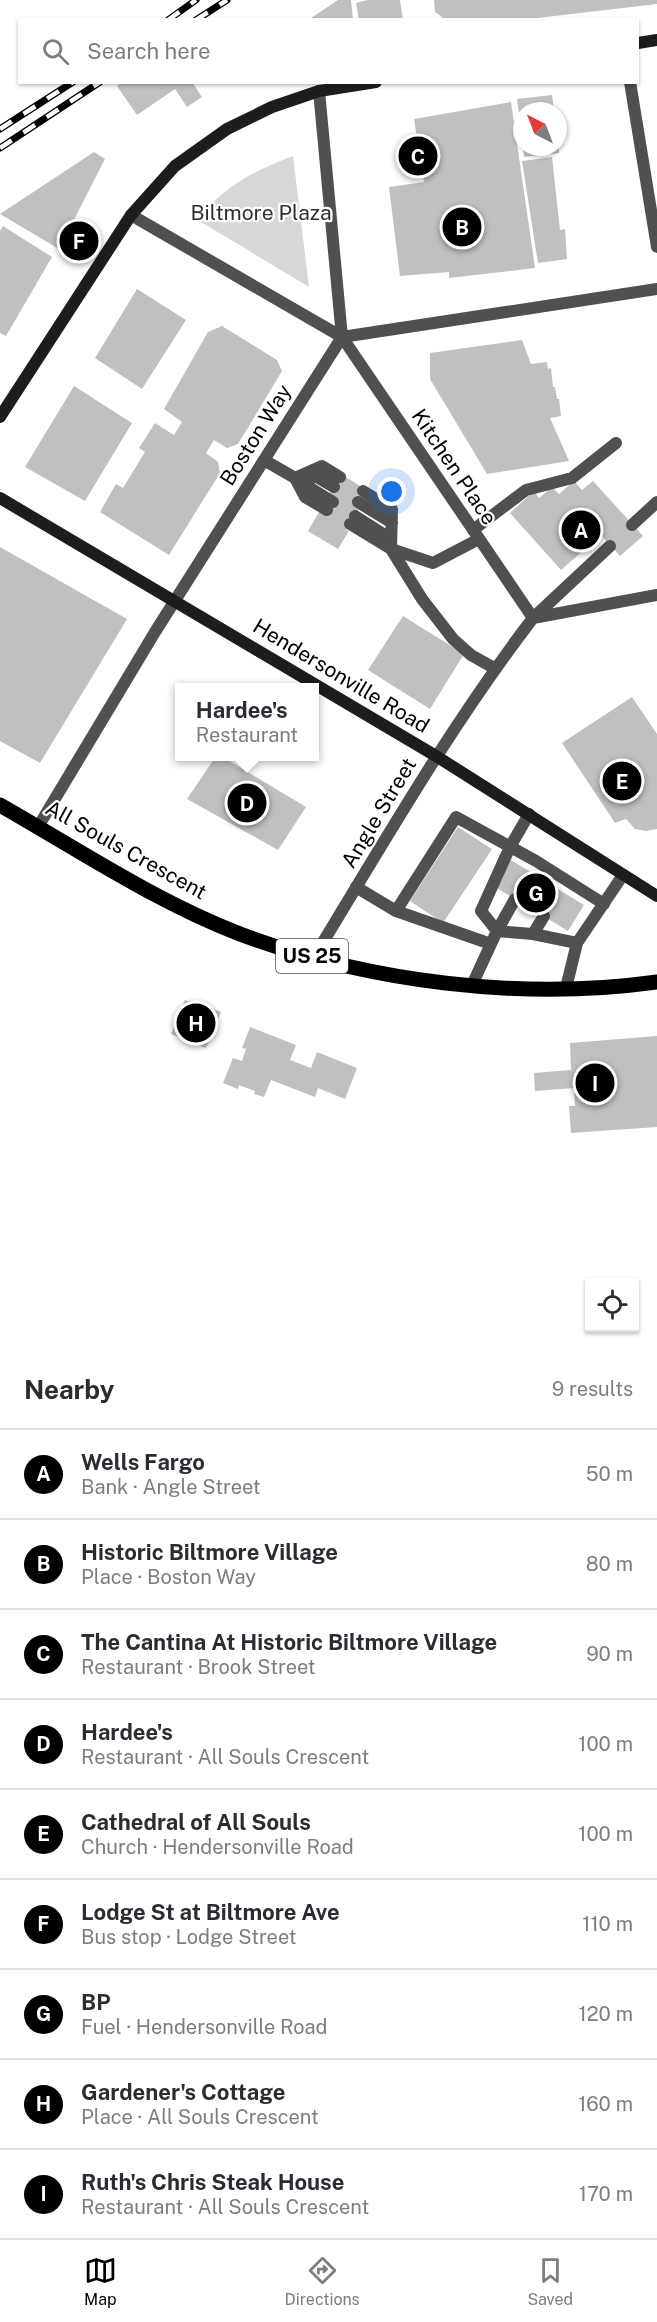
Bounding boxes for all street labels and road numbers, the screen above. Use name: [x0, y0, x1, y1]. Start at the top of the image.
street label: Boston Way: [215, 380, 297, 490]
street label: Kitchen Place: [406, 404, 502, 529]
street label: Hendersonville Road: [249, 613, 434, 738]
street label: Angle Street: [336, 753, 421, 872]
street label: All Souls Crescent: [41, 795, 211, 904]
road number: US 25: [276, 939, 348, 973]

